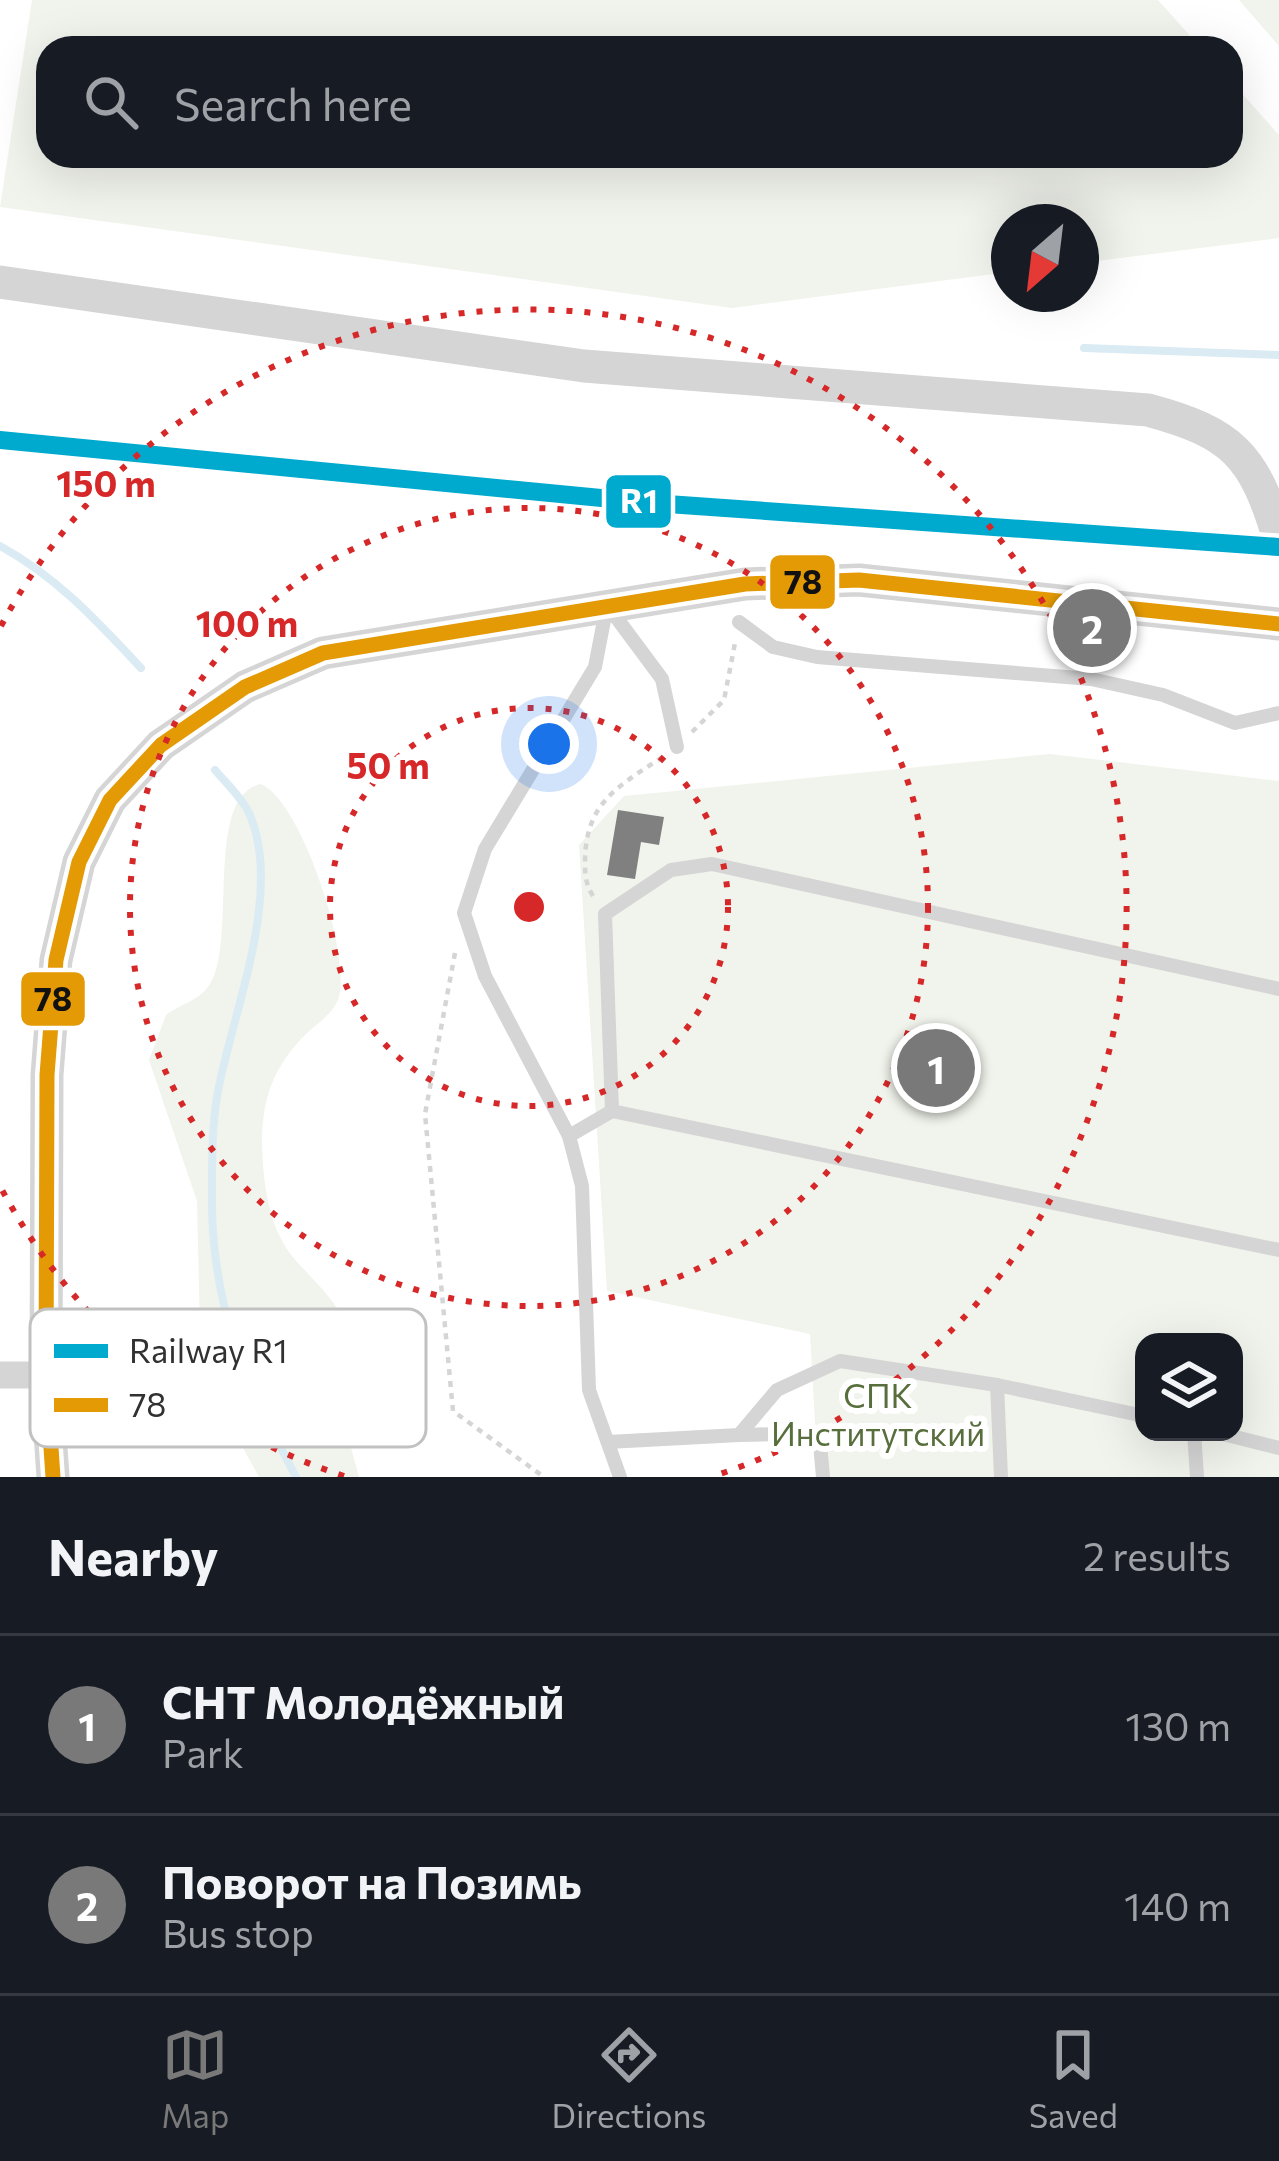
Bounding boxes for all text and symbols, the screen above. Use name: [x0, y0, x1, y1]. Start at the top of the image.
search box: [36, 36, 1243, 168]
icon: search: [78, 69, 144, 135]
text: Search here: [174, 75, 412, 130]
north arrow: [991, 204, 1099, 312]
text: 150 m: [56, 460, 156, 504]
line badge: R1: [604, 473, 673, 530]
text: R1: [620, 479, 658, 520]
line badge: 78: [768, 553, 837, 611]
text: 78: [784, 560, 822, 601]
pin: 2: [1053, 583, 1131, 673]
text: 100 m: [196, 600, 298, 644]
your location: [519, 714, 579, 774]
text: 50 m: [346, 742, 430, 786]
centre of rings: [508, 886, 550, 928]
line badge: 78: [19, 970, 87, 1028]
text: 78: [34, 977, 72, 1018]
pin: 1: [897, 1023, 975, 1113]
legend: [30, 1309, 426, 1447]
text: Railway R1: [129, 1329, 288, 1370]
map controls: [1135, 1333, 1243, 1441]
button: layers: [1135, 1333, 1243, 1441]
park label: СПК Институтский: [771, 1374, 985, 1453]
text: 78: [129, 1383, 166, 1424]
text: Nearby: [48, 1524, 218, 1587]
text: 2 results: [1083, 1531, 1231, 1579]
text: СНТ Молодёжный: [162, 1673, 564, 1728]
text: 1: [78, 1701, 96, 1749]
text: 130 m: [1125, 1701, 1231, 1749]
text: Park: [162, 1728, 244, 1776]
text: Поворот на Позимь: [162, 1853, 582, 1908]
text: 2: [76, 1881, 98, 1929]
text: 140 m: [1124, 1881, 1231, 1929]
text: Bus stop: [162, 1908, 314, 1956]
tab: Map: [161, 2022, 229, 2135]
tab: Directions: [552, 2022, 706, 2135]
tab: Saved: [1029, 2022, 1118, 2135]

